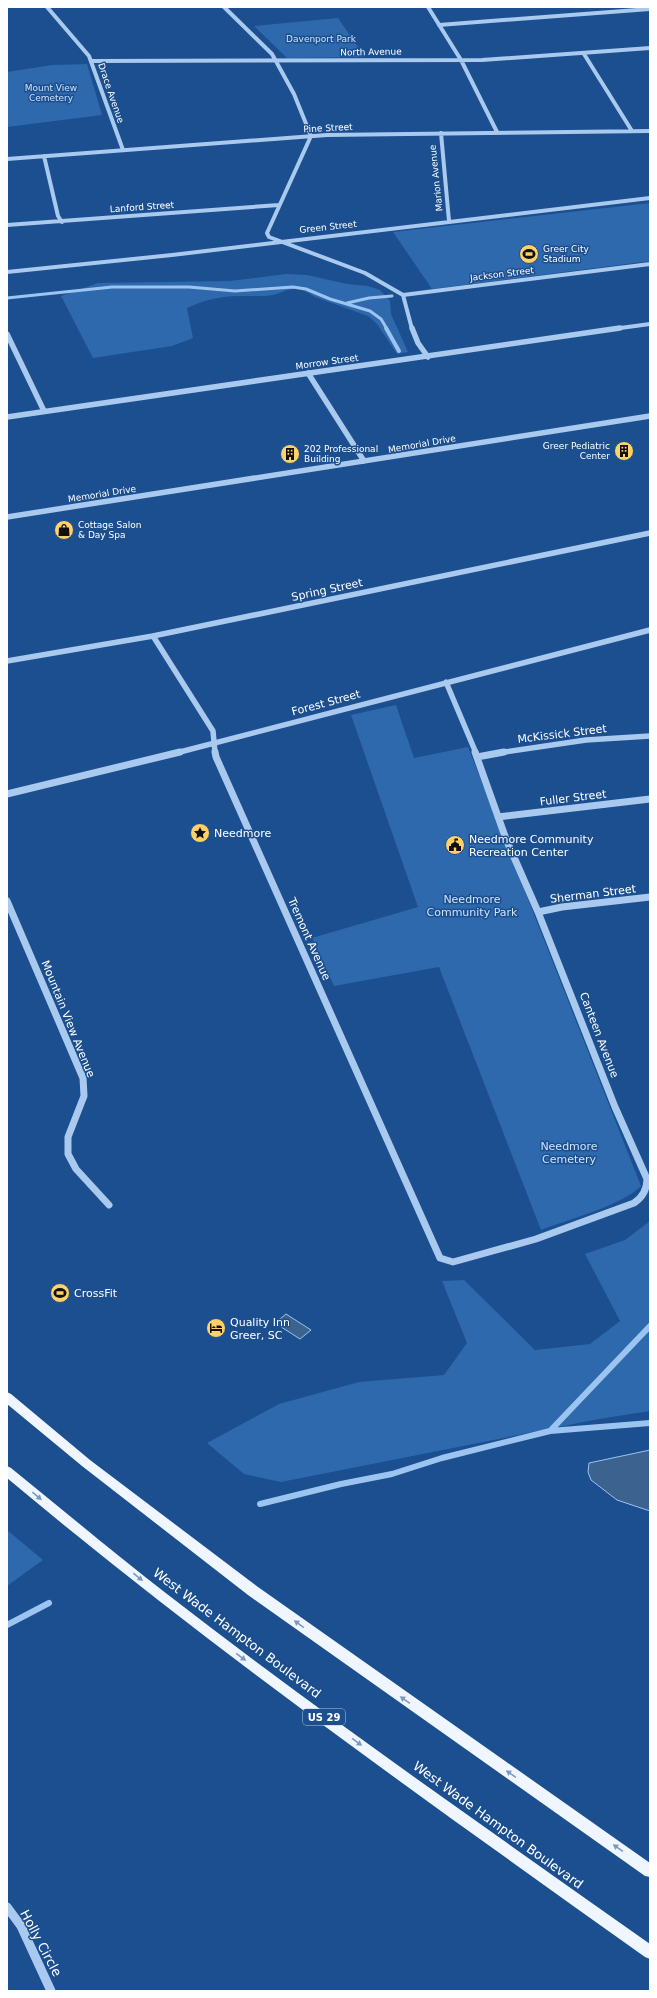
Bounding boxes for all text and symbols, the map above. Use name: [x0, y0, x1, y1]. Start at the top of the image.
park label: Davenport Park: [286, 34, 357, 44]
street label: North Avenue: [340, 46, 402, 58]
street label: Drace Avenue: [96, 62, 126, 125]
park label: Mount View Cemetery: [25, 83, 77, 103]
street label: Pine Street: [303, 122, 353, 134]
street label: Marion Avenue: [427, 144, 444, 212]
street label: Lanford Street: [110, 200, 175, 214]
street label: Green Street: [299, 219, 358, 235]
sports icon: Greer City Stadium: [518, 243, 540, 265]
place label: Greer City Stadium: [543, 244, 589, 264]
street label: Jackson Street: [468, 265, 535, 283]
street label: Morrow Street: [295, 353, 360, 371]
street label: Memorial Drive: [387, 433, 457, 455]
building icon: Greer Pediatric Center: [613, 440, 635, 462]
place label: Greer Pediatric Center: [543, 441, 610, 461]
building icon: 202 Professional Building: [279, 443, 301, 465]
place label: 202 Professional Building: [304, 444, 378, 464]
street label: Memorial Drive: [67, 484, 137, 504]
shop icon: Cottage Salon & Day Spa: [53, 519, 75, 541]
place label: Cottage Salon & Day Spa: [78, 520, 141, 540]
street label: Spring Street: [290, 576, 364, 604]
street label: Forest Street: [290, 687, 362, 718]
street label: McKissick Street: [517, 722, 608, 746]
street label: Fuller Street: [539, 787, 608, 809]
place icon: Needmore: [189, 822, 211, 844]
place label: Needmore: [214, 827, 271, 840]
place label: Needmore Community Recreation Center: [469, 833, 594, 859]
public building icon: Needmore Community Recreation Center: [444, 834, 466, 856]
street label: Sherman Street: [549, 882, 637, 906]
park label: Needmore Community Park: [427, 893, 518, 919]
street label: Tremont Avenue: [285, 895, 333, 983]
street label: Mountain View Avenue: [39, 959, 98, 1080]
street label: Canteen Avenue: [577, 990, 621, 1080]
park label: Needmore Cemetery: [540, 1140, 598, 1166]
sports icon: CrossFit: [49, 1282, 71, 1304]
place label: CrossFit: [74, 1287, 118, 1300]
place label: Quality Inn Greer, SC: [230, 1316, 290, 1342]
hotel icon: Quality Inn Greer, SC: [205, 1317, 227, 1339]
one-way arrow: [31, 1492, 42, 1501]
street label: West Wade Hampton Boulevard: [150, 1565, 324, 1701]
one-way arrow: [133, 1573, 144, 1582]
one-way arrow: [293, 1620, 304, 1628]
one-way arrow: [236, 1653, 246, 1661]
one-way arrow: [399, 1696, 410, 1704]
road number: US 29: [303, 1709, 345, 1725]
one-way arrow: [352, 1738, 363, 1746]
street label: West Wade Hampton Boulevard: [410, 1758, 586, 1892]
one-way arrow: [506, 1770, 517, 1778]
one-way arrow: [613, 1844, 623, 1852]
street label: Holly Circle: [17, 1907, 65, 1979]

